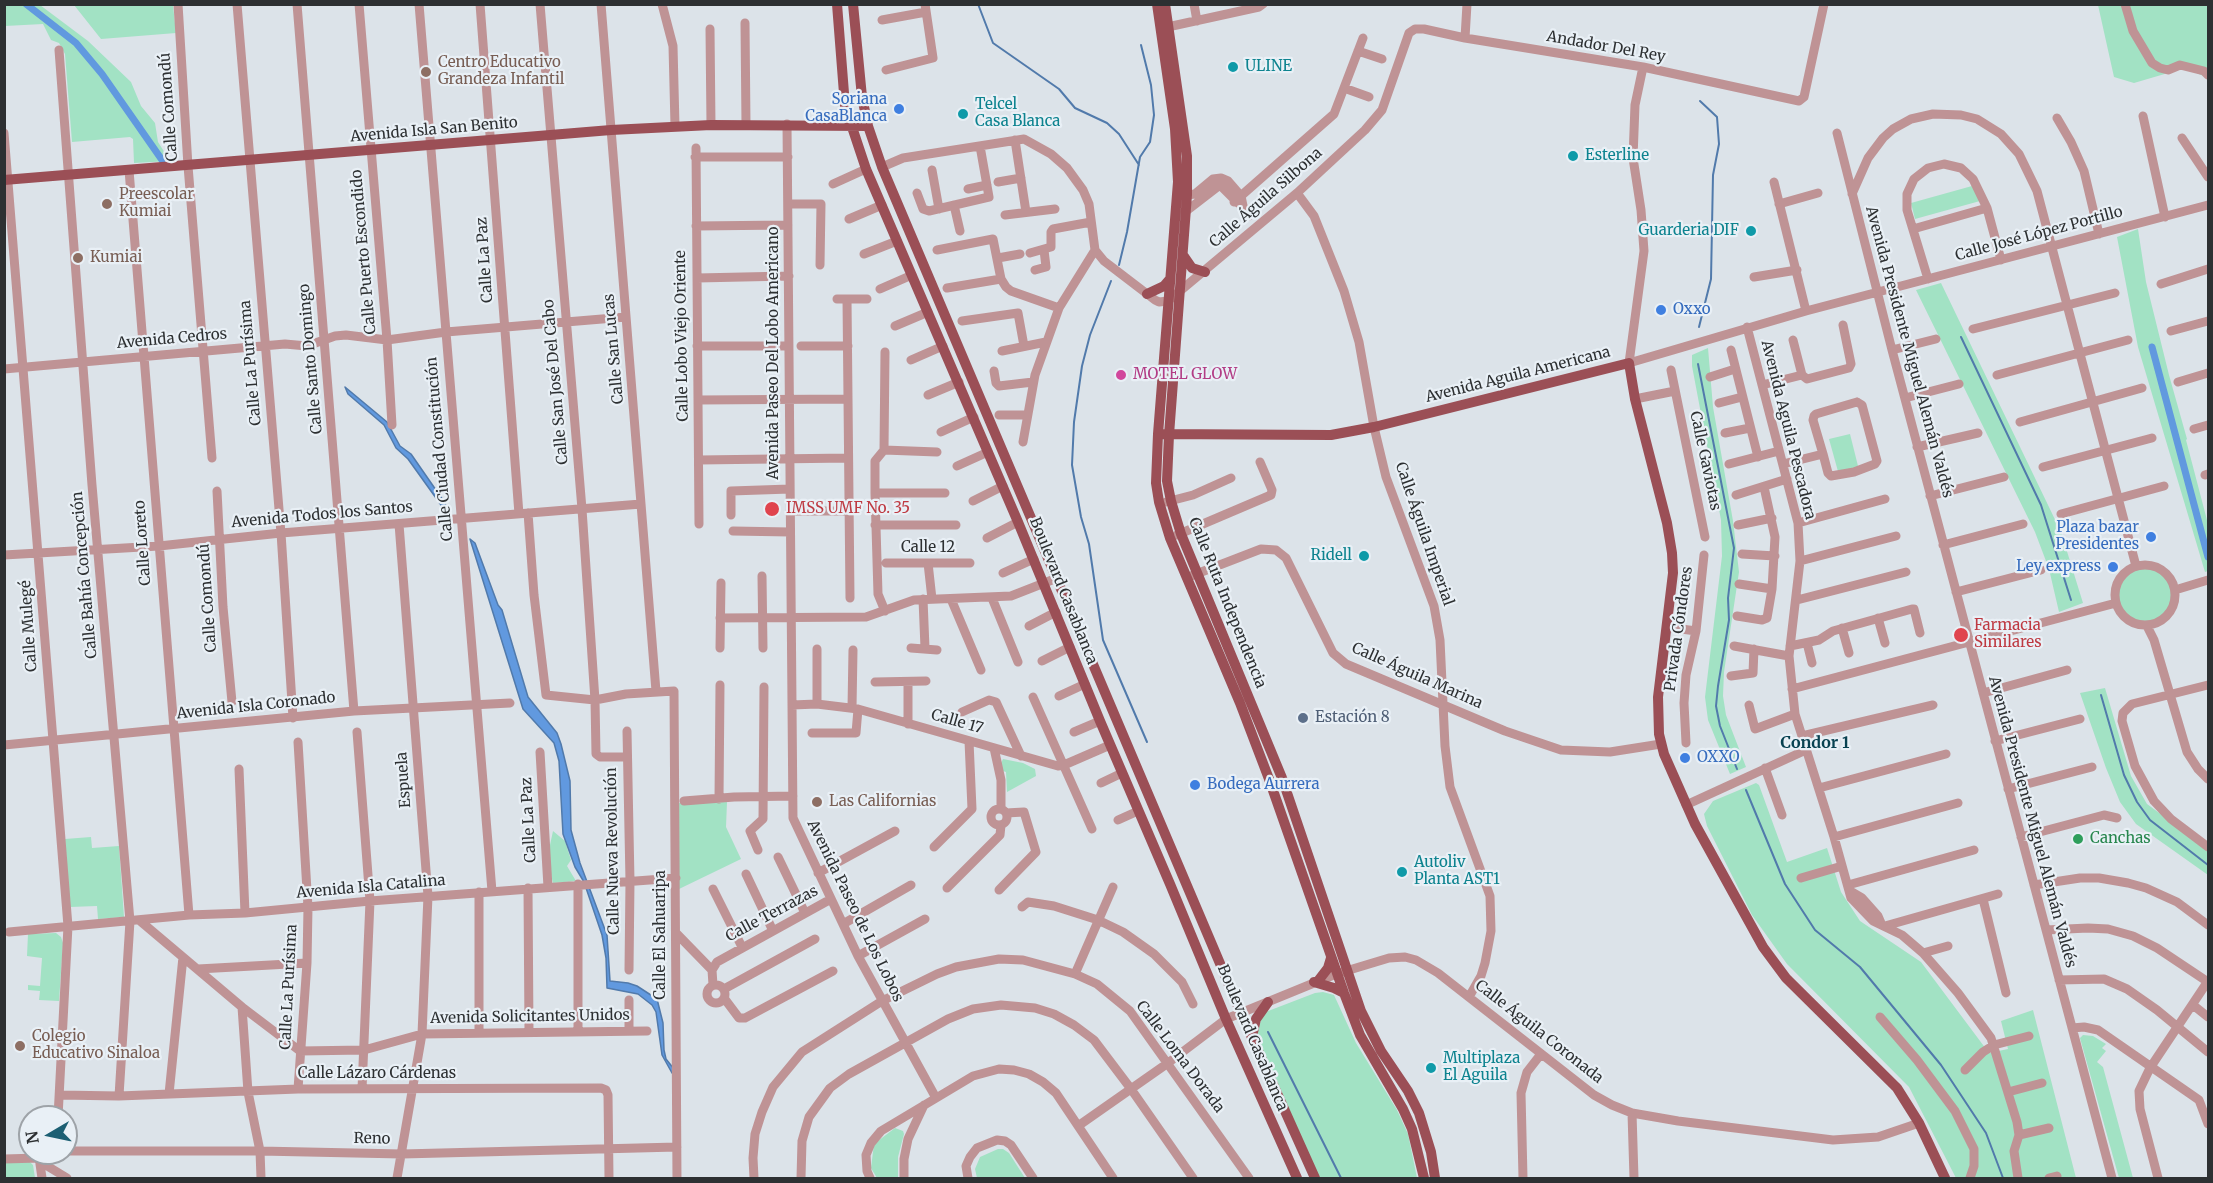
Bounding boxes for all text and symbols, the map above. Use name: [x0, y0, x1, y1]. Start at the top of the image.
street label: Andador Del Rey: [1545, 28, 1667, 66]
street label: Calle Comondú: [156, 52, 182, 162]
place label: Centro Educativo Grandeza Infantil: [438, 54, 564, 89]
place label: ULINE: [1245, 58, 1292, 76]
marker: ULINE: [1226, 60, 1240, 74]
marker: Centro Educativo Grandeza Infantil: [419, 65, 433, 79]
place label: Soriana CasaBlanca: [805, 91, 887, 126]
place label: Telcel Casa Blanca: [975, 96, 1060, 131]
marker: Soriana CasaBlanca: [892, 102, 906, 116]
marker: Telcel Casa Blanca: [956, 107, 970, 121]
street label: Avenida Isla San Benito: [350, 114, 518, 146]
street label: Calle Águila Silbona: [1206, 144, 1326, 252]
place label: Esterline: [1585, 147, 1649, 165]
marker: Esterline: [1566, 149, 1580, 163]
street label: Calle Puerto Escondido: [348, 169, 380, 335]
place label: Preescolar Kumiai: [119, 186, 194, 221]
marker: Preescolar Kumiai: [100, 197, 114, 211]
street label: Calle José López Portillo: [1953, 203, 2125, 265]
street label: Avenida Presidente Miguel Alemán Valdés: [1861, 204, 1957, 500]
street label: Calle La Paz: [473, 217, 497, 303]
place label: Guarderia DIF: [1638, 222, 1739, 240]
marker: Guarderia DIF: [1744, 224, 1758, 238]
street label: Avenida Paseo Del Lobo Americano: [765, 226, 783, 480]
place label: Kumiai: [90, 249, 142, 267]
street label: Calle Lobo Viejo Oriente: [672, 250, 692, 422]
marker: Kumiai: [71, 251, 85, 265]
street label: Calle Santo Domingo: [295, 283, 327, 435]
street label: Calle San Lucas: [600, 293, 628, 405]
street label: Calle San José Del Cabo: [540, 299, 572, 465]
street label: Calle La Purísima: [237, 300, 265, 426]
place label: Oxxo: [1673, 301, 1711, 319]
marker: Oxxo: [1654, 303, 1668, 317]
street label: Avenida Cedros: [116, 325, 228, 353]
street label: Avenida Aguila Pescadora: [1757, 338, 1819, 522]
street label: Avenida Aguila Americana: [1424, 343, 1612, 407]
street label: Calle Ciudad Constitución: [423, 356, 457, 542]
place label: MOTEL GLOW: [1133, 366, 1237, 384]
marker: MOTEL GLOW: [1114, 368, 1128, 382]
street label: Calle Gaviotas: [1686, 410, 1724, 512]
street label: Calle Águila Imperial: [1391, 460, 1457, 608]
street label: Calle Bahía Concepción: [69, 491, 101, 659]
street label: Avenida Todos los Santos: [231, 498, 413, 532]
street label: Calle Loreto: [131, 500, 155, 586]
marker: IMSS UMF No. 35: [763, 500, 781, 518]
place label: IMSS UMF No. 35: [786, 500, 910, 518]
street label: Boulevard Casablanca: [1025, 515, 1101, 667]
street label: Calle Ruta Independencia: [1184, 515, 1270, 691]
place label: Plaza bazar Presidentes: [2056, 519, 2139, 554]
marker: Plaza bazar Presidentes: [2144, 530, 2158, 544]
street label: Calle 12: [901, 539, 955, 557]
street label: Calle Comondú: [195, 543, 221, 653]
place label: Ridell: [1310, 547, 1352, 565]
marker: Ridell: [1357, 549, 1371, 563]
place label: Ley express: [2016, 558, 2101, 576]
marker: Ley express: [2106, 560, 2120, 574]
street label: Privada Cóndores: [1661, 565, 1697, 693]
street label: Calle Mulegé: [17, 580, 41, 672]
place label: Farmacia Similares: [1974, 617, 2042, 652]
marker: Farmacia Similares: [1952, 626, 1970, 644]
street label: Calle Águila Marina: [1349, 639, 1485, 713]
street label: Avenida Presidente Miguel Alemán Valdés: [1984, 674, 2080, 970]
street label: Avenida Isla Coronado: [176, 689, 336, 723]
street label: Calle 17: [929, 706, 985, 738]
place label: Estación 8: [1315, 709, 1390, 727]
marker: Estación 8: [1296, 711, 1310, 725]
district label: Condor 1: [1781, 733, 1849, 753]
place label: OXXO: [1697, 749, 1740, 767]
street label: Espuela: [393, 751, 415, 809]
marker: OXXO: [1678, 751, 1692, 765]
street label: Calle Nueva Revolución: [603, 767, 623, 935]
place label: Bodega Aurrera: [1207, 776, 1319, 794]
street label: Calle La Paz: [518, 777, 540, 863]
marker: Bodega Aurrera: [1188, 778, 1202, 792]
place label: Las Californias: [829, 793, 936, 811]
marker: Las Californias: [810, 795, 824, 809]
street label: Avenida Paseo de Los Lobos: [803, 817, 907, 1005]
place label: Canchas: [2090, 830, 2151, 848]
marker: Canchas: [2071, 832, 2085, 846]
place label: Autoliv Planta AST1: [1414, 854, 1500, 889]
marker: Autoliv Planta AST1: [1395, 865, 1409, 879]
street label: Calle El Sahuaripa: [652, 870, 670, 1000]
street label: Avenida Isla Catalina: [296, 872, 446, 902]
street label: Calle Terrazas: [723, 882, 821, 946]
street label: Calle La Purísima: [277, 924, 301, 1050]
street label: Boulevard Casablanca: [1213, 962, 1291, 1114]
street label: Calle Águila Coronada: [1471, 976, 1607, 1088]
street label: Calle Loma Dorada: [1132, 997, 1228, 1117]
street label: Avenida Solicitantes Unidos: [430, 1006, 630, 1028]
place label: Colegio Educativo Sinaloa: [32, 1028, 160, 1063]
marker: Colegio Educativo Sinaloa: [13, 1039, 27, 1053]
place label: Multiplaza El Aguila: [1443, 1050, 1520, 1085]
marker: Multiplaza El Aguila: [1424, 1061, 1438, 1075]
street label: Calle Lázaro Cárdenas: [298, 1065, 456, 1083]
north arrow: [18, 1105, 78, 1165]
text: N: [21, 1130, 43, 1145]
street label: Reno: [353, 1130, 391, 1148]

